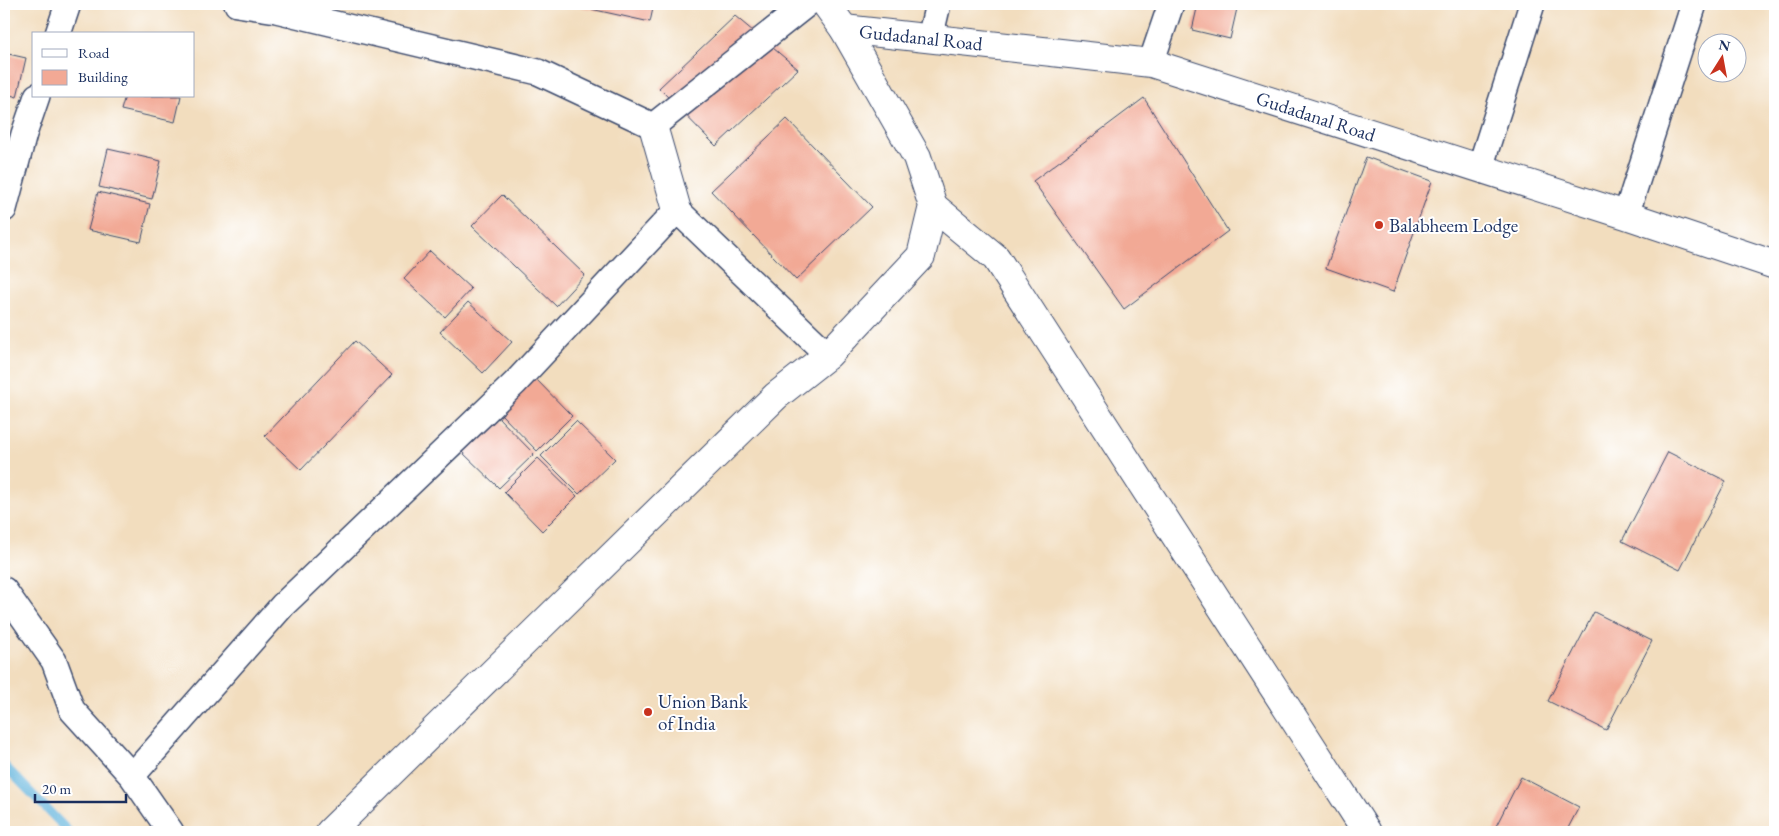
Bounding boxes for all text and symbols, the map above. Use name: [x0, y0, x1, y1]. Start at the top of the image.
street label: Gudadanal Road: [858, 19, 984, 56]
legend: [32, 32, 195, 98]
north arrow: [1696, 32, 1746, 82]
text: N: [1717, 35, 1732, 55]
text: Road: [78, 43, 110, 62]
text: Building: [78, 67, 128, 86]
street label: Gudadanal Road: [1253, 85, 1379, 148]
place label: Balabheem Lodge: [1389, 213, 1518, 238]
marker: Balabheem Lodge: [1373, 219, 1385, 231]
place label: Union Bank of India: [658, 689, 749, 736]
marker: Union Bank of India: [642, 706, 654, 718]
scale bar: [35, 771, 126, 803]
text: 20 m: [42, 779, 71, 798]

